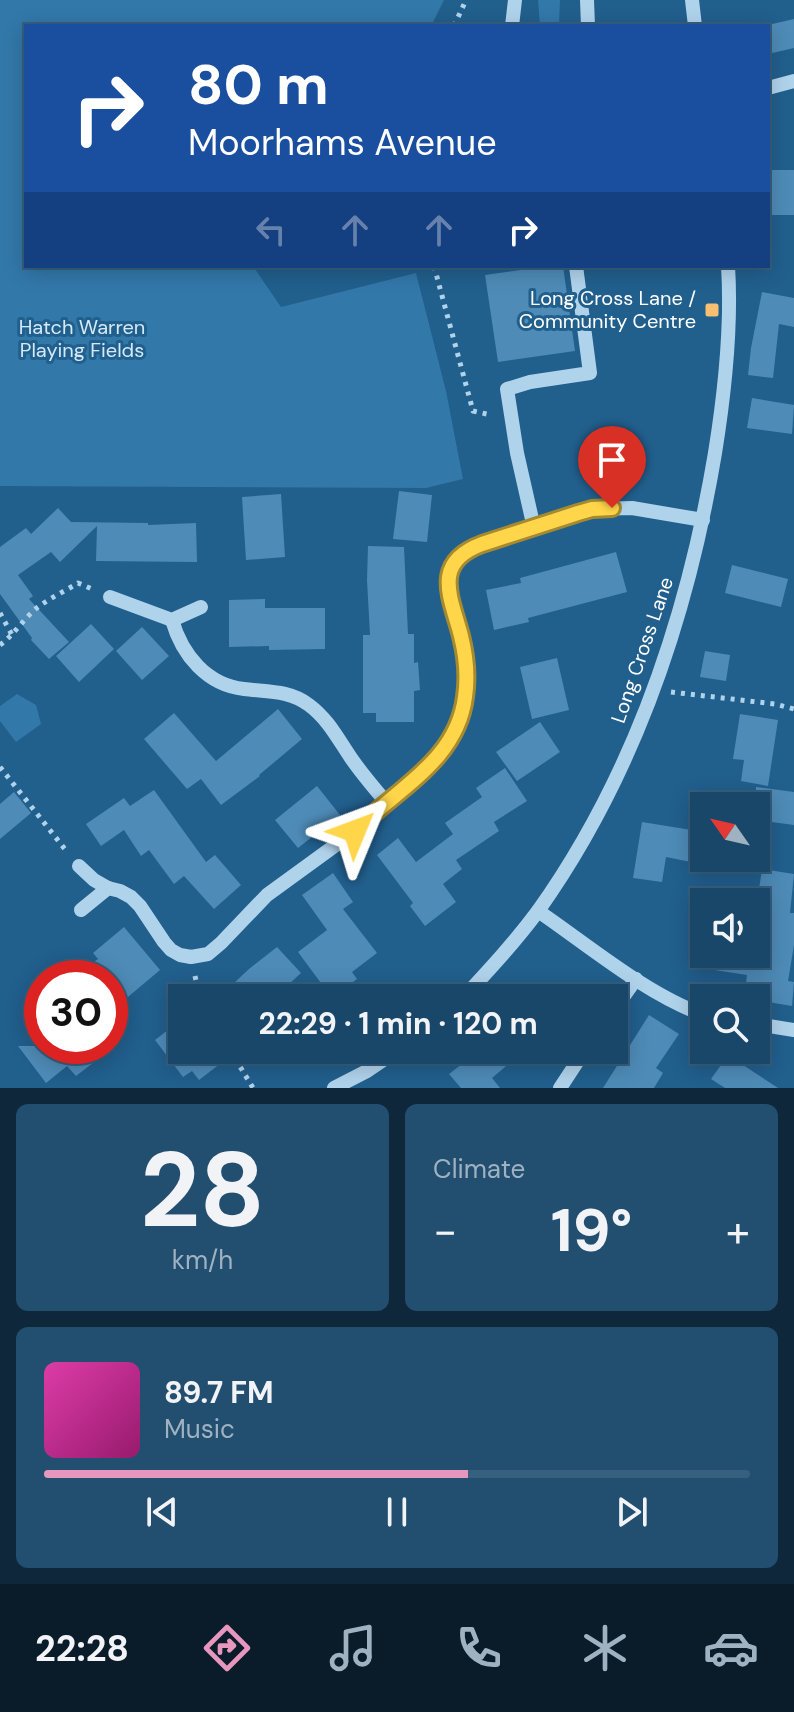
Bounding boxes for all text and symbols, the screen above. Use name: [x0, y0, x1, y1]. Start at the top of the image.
text: 80 m: [188, 48, 329, 121]
icon: right: [56, 56, 160, 160]
text: Moorhams Avenue: [188, 119, 497, 166]
icon: left: [249, 208, 293, 252]
icon: ahead: [333, 208, 377, 252]
icon: ahead: [417, 208, 461, 252]
icon: right: [501, 208, 545, 252]
place label: Long Cross Lane / Community Centre: [519, 285, 696, 334]
marker: Long Cross Lane / Community Centre: [703, 301, 721, 319]
park label: Hatch Warren Playing Fields: [19, 314, 145, 363]
pin: [578, 426, 646, 508]
icon: arrive: [590, 438, 634, 482]
street label: Long Cross Lane: [605, 574, 679, 726]
position arrow: [313, 789, 397, 873]
north arrow: [690, 792, 770, 872]
map controls: [690, 792, 770, 1064]
button: sound: [690, 888, 770, 968]
speed limit sign: 30: [24, 960, 128, 1064]
button: search: [690, 984, 770, 1064]
text: 22:29 · 1 min · 120 m: [258, 1004, 538, 1043]
text: 28: [140, 1123, 265, 1258]
text: Climate: [433, 1152, 525, 1186]
text: 19°: [551, 1191, 632, 1270]
text: −: [433, 1202, 457, 1260]
text: +: [726, 1202, 750, 1260]
text: km/h: [172, 1243, 233, 1277]
text: 89.7 FM: [164, 1373, 274, 1412]
text: Music: [164, 1412, 235, 1446]
icon: previous: [140, 1490, 184, 1534]
icon: pause: [375, 1490, 419, 1534]
icon: next: [610, 1490, 654, 1534]
icon: directions: [199, 1620, 255, 1676]
icon: music: [325, 1620, 381, 1676]
icon: phone: [451, 1620, 507, 1676]
icon: climate: [577, 1620, 633, 1676]
icon: car: [703, 1620, 759, 1676]
text: 22:28: [35, 1625, 129, 1672]

